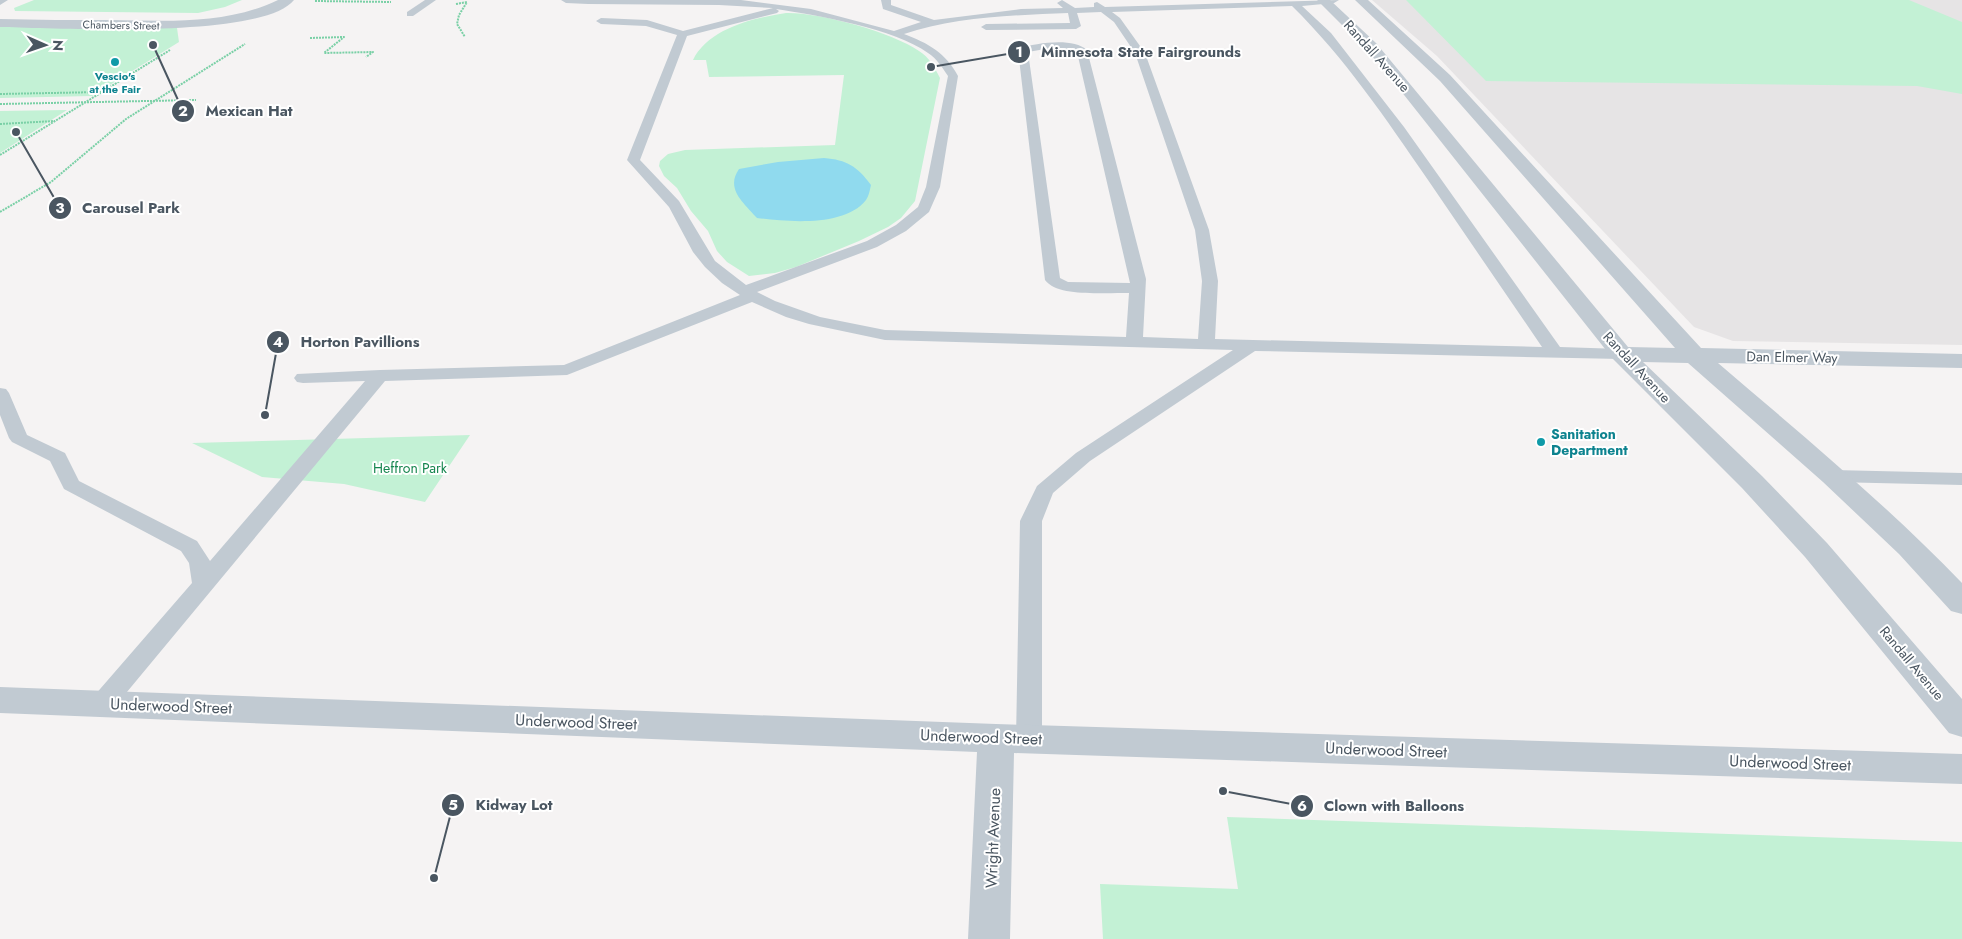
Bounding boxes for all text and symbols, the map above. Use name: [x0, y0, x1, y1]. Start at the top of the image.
street label: Chambers Street: [82, 16, 160, 34]
street label: Randall Avenue: [1339, 16, 1415, 96]
north arrow: [20, 20, 70, 70]
callout: Minnesota State Fairgrounds: [1006, 37, 1251, 67]
text: N: [48, 40, 68, 51]
text: 1: [1015, 41, 1023, 63]
text: Minnesota State Fairgrounds: [1041, 41, 1241, 63]
marker: Vescio's at the Fair: [109, 56, 121, 68]
place label: Vescio's at the Fair: [89, 68, 141, 97]
callout: Mexican Hat: [170, 96, 302, 126]
text: 2: [178, 100, 188, 122]
text: Mexican Hat: [205, 100, 293, 122]
callout: Carousel Park: [47, 193, 190, 223]
text: 3: [55, 197, 65, 219]
text: Carousel Park: [82, 197, 180, 219]
callout: Horton Pavillions: [265, 327, 429, 357]
street label: Randall Avenue: [1599, 327, 1675, 407]
text: 4: [273, 331, 283, 353]
text: Horton Pavillions: [300, 331, 420, 353]
street label: Dan Elmer Way: [1746, 346, 1839, 368]
place label: Sanitation Department: [1551, 424, 1628, 460]
marker: Sanitation Department: [1535, 436, 1547, 448]
park label: Heffron Park: [373, 458, 448, 478]
street label: Randall Avenue: [1875, 622, 1949, 704]
street label: Underwood Street: [110, 692, 232, 720]
street label: Underwood Street: [515, 708, 637, 736]
street label: Underwood Street: [920, 723, 1042, 751]
street label: Underwood Street: [1325, 736, 1447, 764]
street label: Underwood Street: [1729, 749, 1851, 777]
street label: Wright Avenue: [980, 787, 1006, 889]
callout: Kidway Lot: [440, 790, 563, 820]
callout: Clown with Balloons: [1289, 791, 1475, 821]
text: 5: [448, 794, 458, 816]
text: Kidway Lot: [475, 794, 553, 816]
text: 6: [1297, 795, 1307, 817]
text: Clown with Balloons: [1324, 795, 1464, 817]

